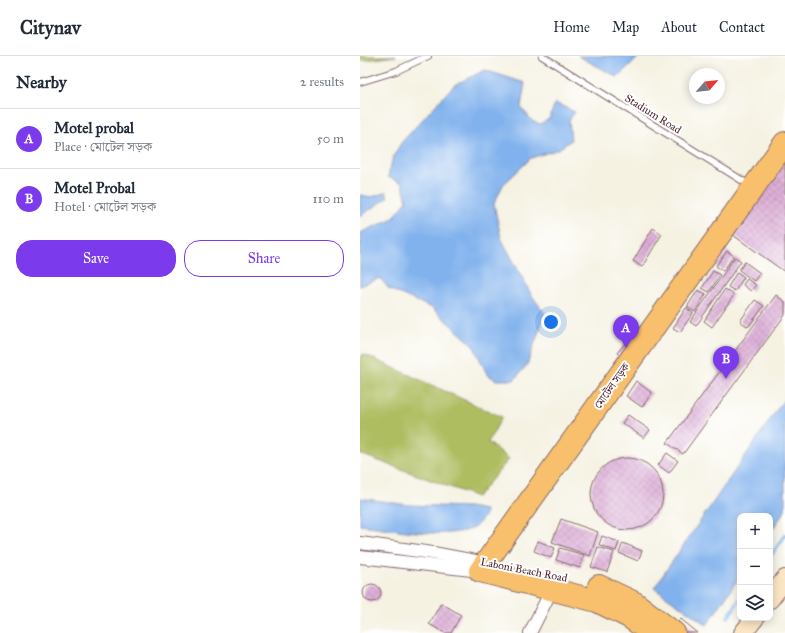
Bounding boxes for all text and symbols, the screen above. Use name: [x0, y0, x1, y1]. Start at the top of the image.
text: Citynav: [20, 16, 81, 39]
text: Home: [553, 19, 590, 36]
text: Map: [612, 19, 639, 36]
text: About: [661, 19, 697, 36]
text: Contact: [719, 19, 765, 36]
north arrow: [689, 68, 725, 104]
text: Nearby: [16, 72, 67, 93]
text: 2 results: [300, 74, 344, 90]
street label: Stadium Road: [622, 91, 684, 137]
text: Motel probal: [54, 119, 134, 137]
text: A: [25, 131, 33, 147]
text: 50 m: [317, 131, 344, 147]
text: Place · মোটেল সড়ক: [54, 139, 152, 155]
text: Motel Probal: [54, 179, 135, 197]
text: B: [25, 191, 33, 207]
text: 110 m: [312, 191, 344, 207]
text: Hotel · মোটেল সড়ক: [54, 199, 156, 215]
button: Save: [16, 240, 176, 277]
button: Share: [184, 240, 344, 277]
your location: [541, 312, 561, 332]
pin: A: [613, 315, 639, 348]
pin: B: [713, 346, 739, 379]
street label: মোটেল সড়ক: [592, 360, 633, 411]
map controls: [737, 513, 773, 621]
button: +: [737, 513, 773, 549]
button: −: [737, 549, 773, 585]
street label: Laboni Beach Road: [479, 555, 569, 585]
button: layers: [737, 585, 773, 621]

